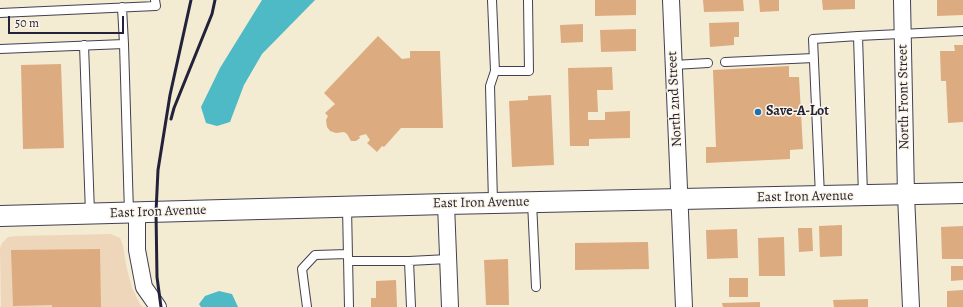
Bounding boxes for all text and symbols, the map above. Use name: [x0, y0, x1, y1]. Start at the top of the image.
scale bar: [10, 8, 126, 34]
text: 50 m: [15, 15, 39, 31]
street label: North Front Street: [895, 44, 913, 150]
street label: North 2nd Street: [664, 51, 686, 147]
place label: Save-A-Lot: [766, 104, 829, 120]
marker: Save-A-Lot: [753, 107, 763, 117]
street label: East Iron Avenue: [756, 188, 854, 206]
street label: East Iron Avenue: [432, 194, 530, 212]
street label: East Iron Avenue: [109, 202, 207, 222]

